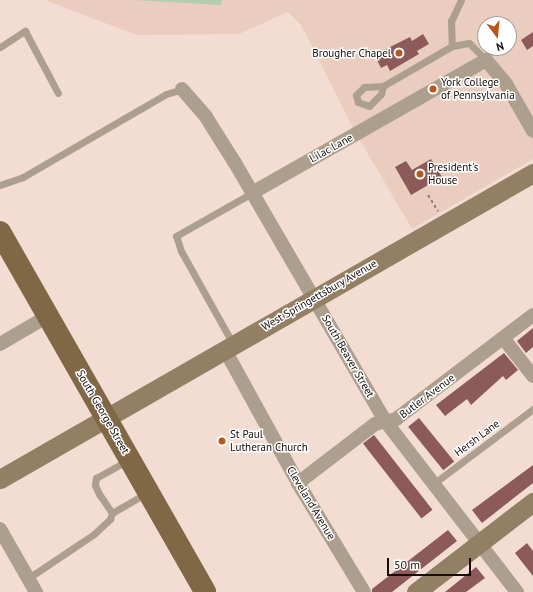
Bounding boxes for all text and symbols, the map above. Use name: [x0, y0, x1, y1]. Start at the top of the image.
north arrow: [477, 16, 517, 56]
text: N: [495, 39, 505, 54]
place label: Brougher Chapel: [312, 46, 391, 60]
marker: Brougher Chapel: [394, 48, 404, 58]
place label: York College of Pennsylvania: [441, 76, 515, 102]
marker: York College of Pennsylvania: [428, 84, 438, 94]
street label: Lilac Lane: [307, 131, 355, 165]
place label: President's House: [428, 161, 478, 187]
marker: President's House: [415, 169, 425, 179]
street label: West Springettsbury Avenue: [259, 256, 379, 334]
street label: South Beaver Street: [319, 312, 377, 400]
street label: South George Street: [74, 368, 132, 456]
street label: Butler Avenue: [397, 371, 457, 421]
street label: Hersh Lane: [452, 417, 502, 459]
place label: St Paul Lutheran Church: [230, 428, 308, 454]
marker: St Paul Lutheran Church: [217, 436, 227, 446]
street label: Cleveland Avenue: [284, 464, 338, 542]
scale bar: [389, 550, 473, 576]
text: 50 m: [394, 557, 420, 572]

